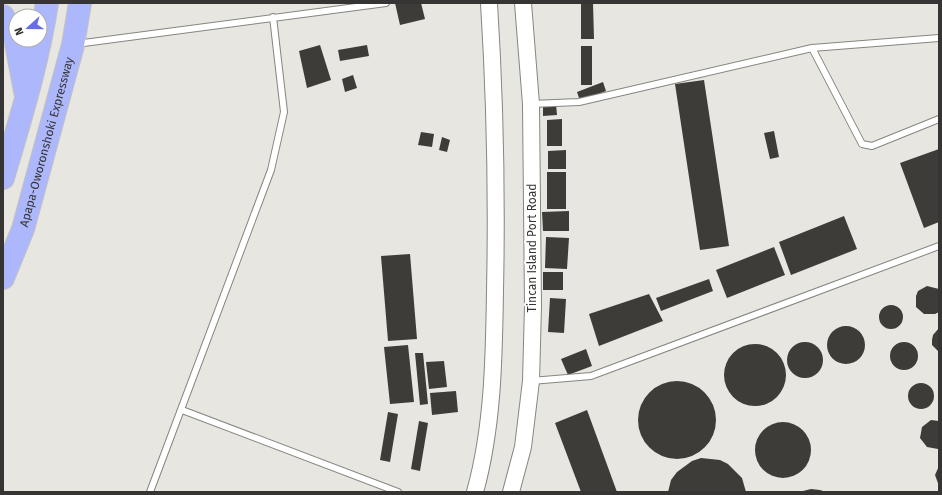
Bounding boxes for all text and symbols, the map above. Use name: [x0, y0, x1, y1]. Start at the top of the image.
north arrow: [8, 8, 48, 48]
text: N: [12, 26, 27, 37]
street label: Apapa-Oworonshoki Expressway: [17, 56, 76, 229]
street label: Tincan Island Port Road: [525, 184, 539, 312]

